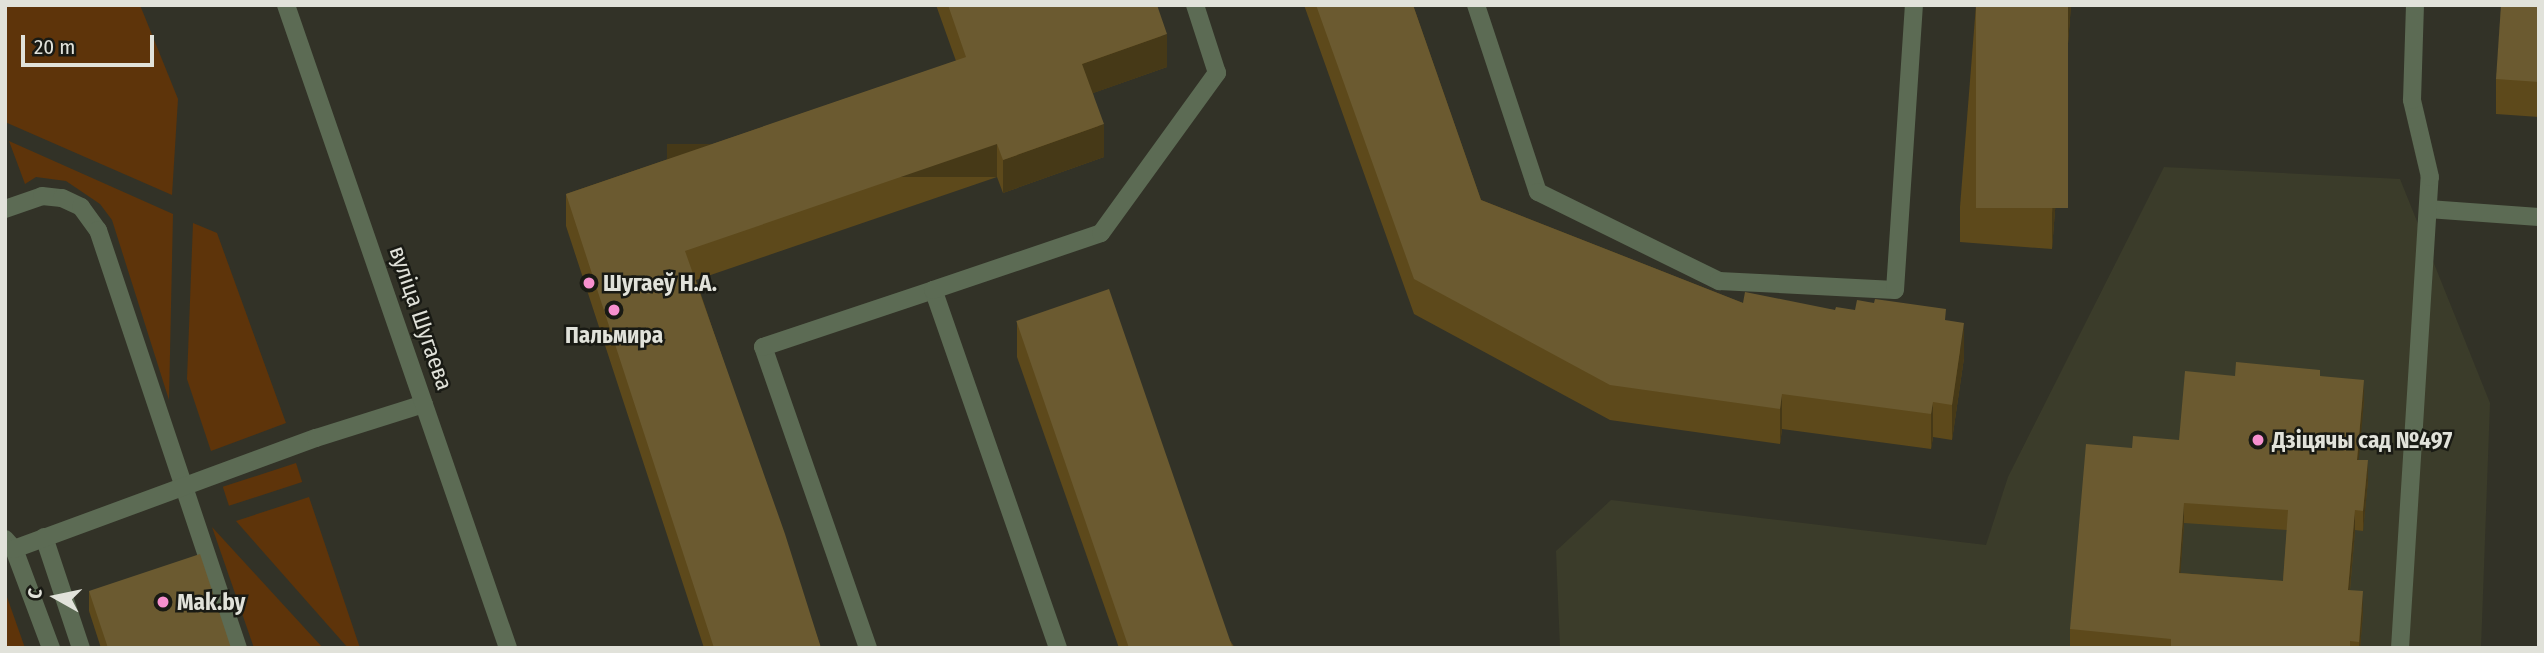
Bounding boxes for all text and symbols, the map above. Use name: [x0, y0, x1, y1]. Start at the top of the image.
scale bar: [24, 21, 158, 65]
text: 20 m: [34, 34, 75, 60]
street label: вуліца Шугаева: [383, 242, 459, 394]
place label: Шугаеў Н.А.: [603, 269, 717, 297]
marker: Шугаеў Н.А.: [581, 275, 597, 291]
marker: Пальмира: [606, 302, 622, 318]
place label: Пальмира: [565, 321, 663, 349]
place label: Дзіцячы сад №497: [2272, 426, 2452, 454]
marker: Дзіцячы сад №497: [2250, 432, 2266, 448]
north arrow: [21, 562, 91, 632]
text: С: [23, 587, 47, 600]
place label: Mak.by: [177, 588, 245, 616]
marker: Mak.by: [155, 594, 171, 610]

